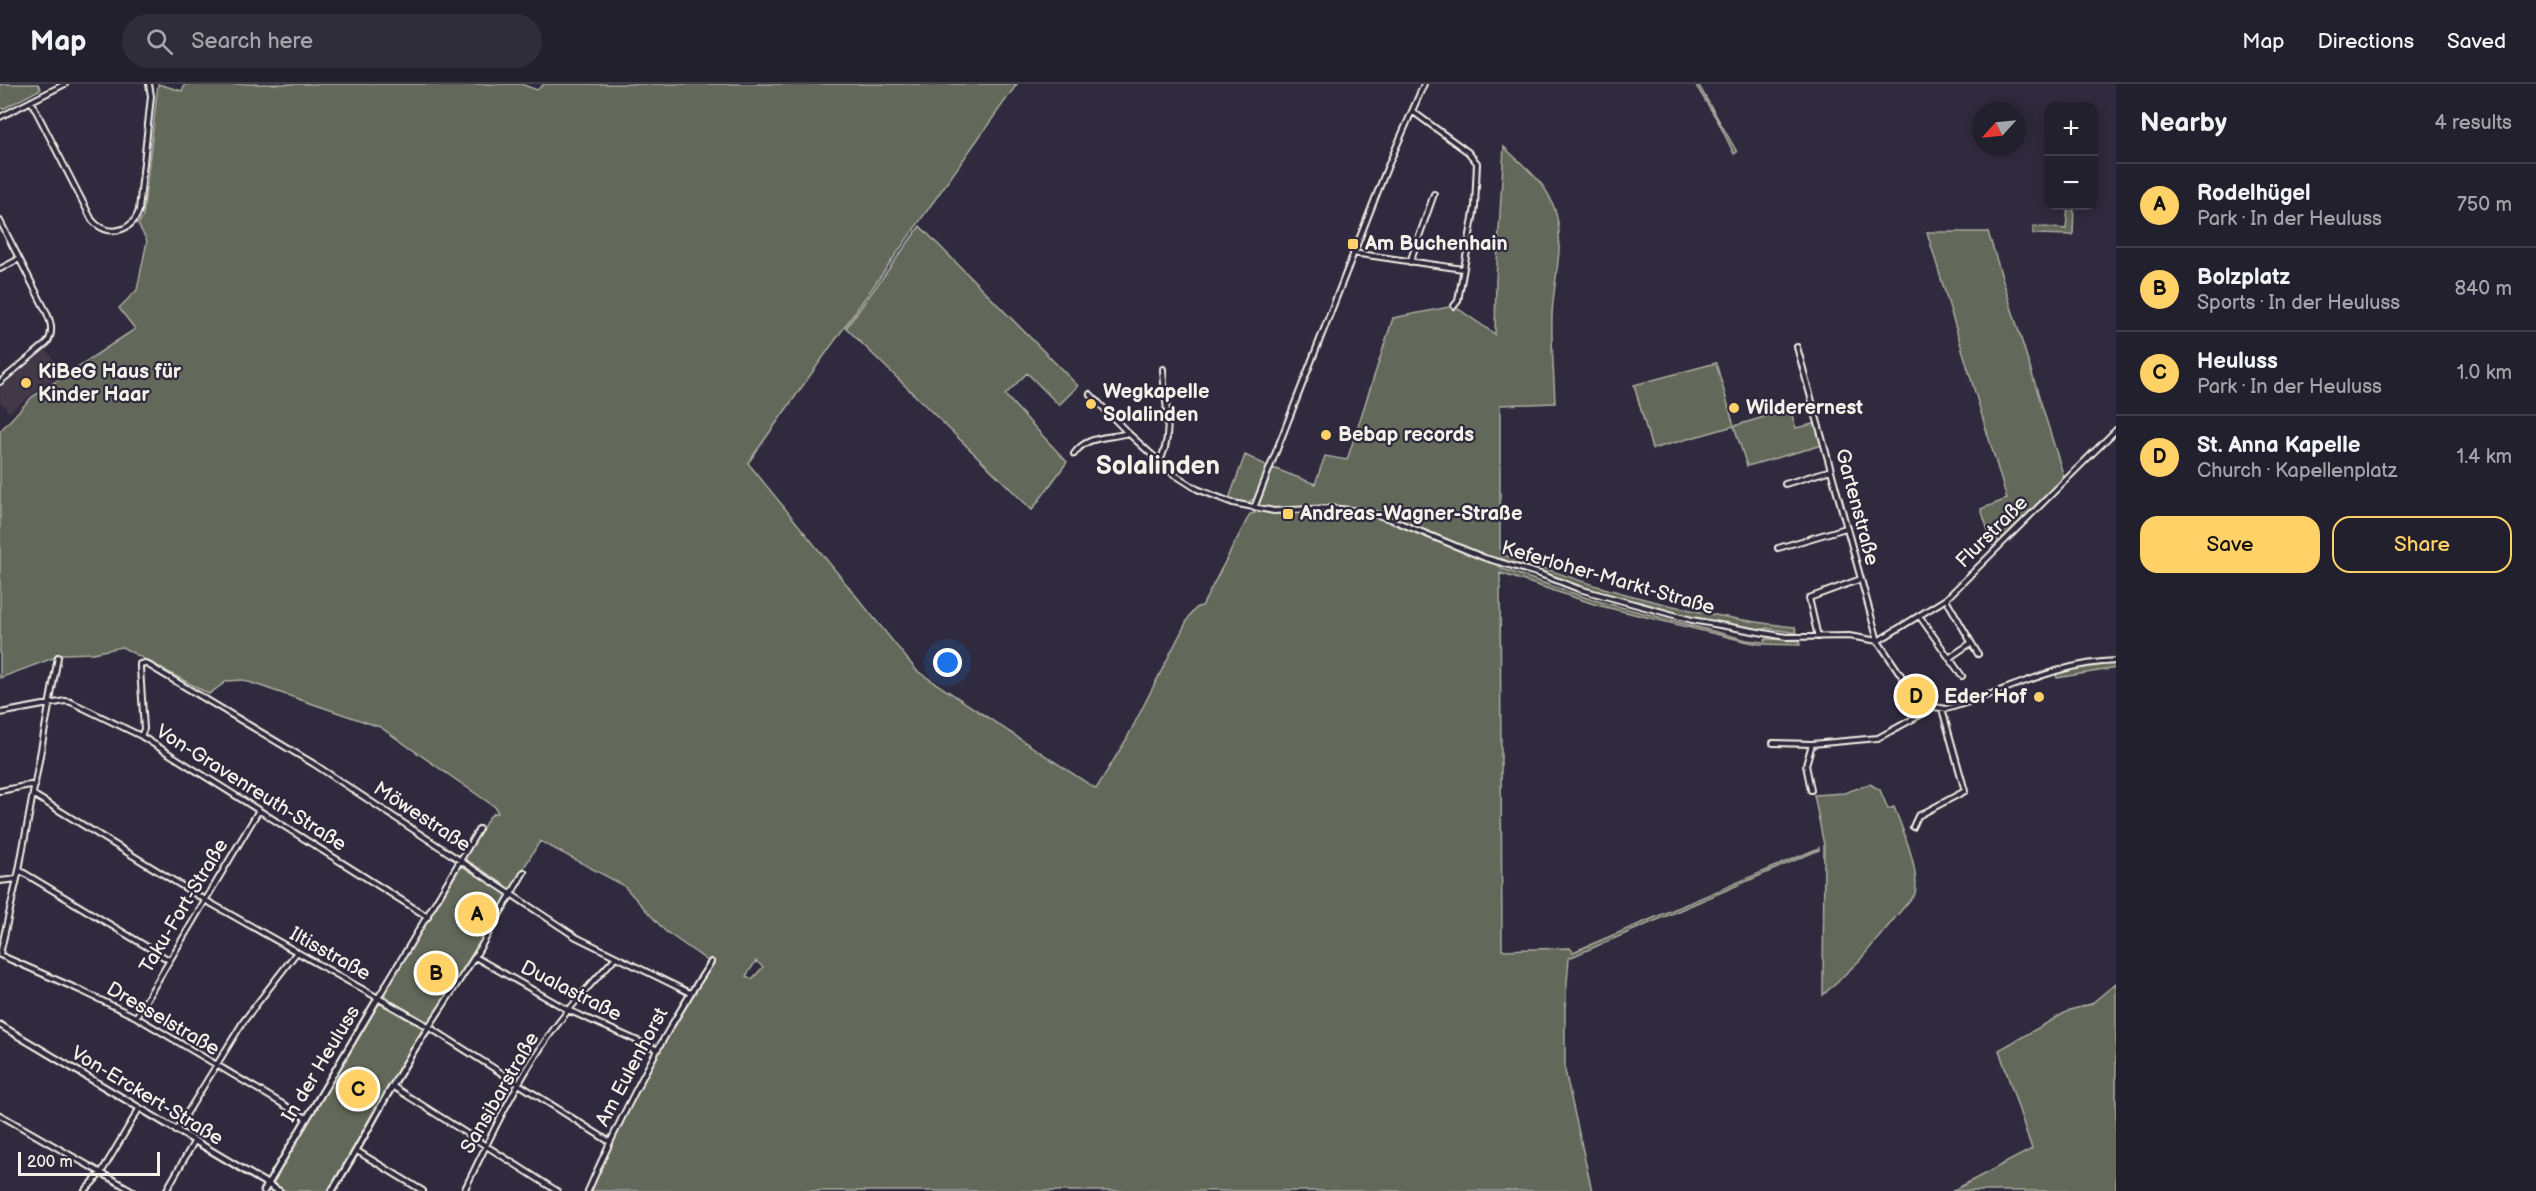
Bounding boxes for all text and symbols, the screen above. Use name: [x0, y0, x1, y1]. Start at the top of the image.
search box: [122, 14, 542, 68]
text: Map: [30, 25, 86, 58]
icon: search: [143, 25, 176, 58]
text: Search here: [191, 28, 313, 55]
text: Map: [2242, 29, 2285, 54]
text: Directions: [2318, 29, 2414, 54]
text: Saved: [2447, 29, 2506, 54]
north arrow: [1972, 102, 2026, 156]
map controls: [2044, 102, 2098, 210]
button: +: [2044, 102, 2098, 156]
text: Nearby: [2140, 108, 2227, 139]
text: 4 results: [2434, 111, 2512, 135]
button: −: [2044, 156, 2098, 210]
text: Rodelhügel: [2197, 180, 2311, 207]
text: A: [2153, 193, 2166, 217]
text: 750 m: [2457, 193, 2512, 217]
text: Park · In der Heuluss: [2197, 207, 2382, 231]
place label: Am Buchenhain: [1364, 232, 1508, 256]
marker: Am Buchenhain: [1346, 237, 1360, 251]
text: Bolzplatz: [2197, 264, 2290, 291]
text: B: [2152, 277, 2167, 301]
text: 840 m: [2454, 277, 2512, 301]
text: Sports · In der Heuluss: [2197, 291, 2400, 315]
text: Heuluss: [2197, 348, 2278, 375]
place label: KiBeG Haus für Kinder Haar: [38, 360, 182, 407]
text: C: [2152, 361, 2167, 385]
text: 1.0 km: [2457, 361, 2512, 385]
text: Park · In der Heuluss: [2197, 375, 2382, 399]
marker: KiBeG Haus für Kinder Haar: [19, 376, 33, 390]
place label: Wegkapelle Solalinden: [1103, 380, 1209, 427]
place label: Wilderernest: [1746, 396, 1863, 420]
marker: Wegkapelle Solalinden: [1084, 397, 1098, 411]
marker: Wilderernest: [1727, 401, 1741, 415]
place label: Bebap records: [1338, 423, 1474, 447]
marker: Bebap records: [1319, 428, 1333, 442]
text: St. Anna Kapelle: [2197, 432, 2360, 459]
text: D: [2153, 445, 2166, 469]
text: 1.4 km: [2456, 445, 2512, 469]
street label: Gartenstraße: [1830, 446, 1884, 568]
district label: Solalinden: [1096, 451, 1220, 482]
text: Church · Kapellenplatz: [2197, 459, 2397, 483]
street label: Flurstraße: [1951, 491, 2033, 573]
place label: Andreas-Wagner-Straße: [1299, 502, 1523, 526]
marker: Andreas-Wagner-Straße: [1281, 507, 1295, 521]
button: Save: [2140, 516, 2320, 573]
button: Share: [2332, 516, 2512, 573]
street label: Keferloher-Markt-Straße: [1499, 536, 1717, 620]
your location: [933, 648, 962, 677]
pin: D: [1896, 674, 1936, 718]
place label: Eder Hof: [1944, 685, 2028, 709]
marker: Eder Hof: [2032, 690, 2046, 704]
street label: Von-Gravenreuth-Straße: [151, 719, 351, 857]
street label: Möwestraße: [369, 777, 475, 857]
street label: Taku-Fort-Straße: [134, 834, 234, 977]
pin: A: [458, 892, 496, 936]
street label: Iltisstraße: [285, 922, 375, 986]
pin: B: [416, 950, 456, 996]
street label: Dualastraße: [517, 955, 626, 1027]
street label: Dresselstraße: [102, 977, 224, 1061]
street label: In der Heuluss: [277, 1001, 365, 1127]
street label: Am Eulenhorst: [591, 1004, 673, 1130]
street label: Sansibarstraße: [456, 1028, 545, 1158]
street label: Von-Erckert-Straße: [67, 1041, 227, 1151]
pin: C: [338, 1066, 378, 1112]
scale bar: [18, 1149, 160, 1176]
text: 200 m: [27, 1153, 73, 1172]

